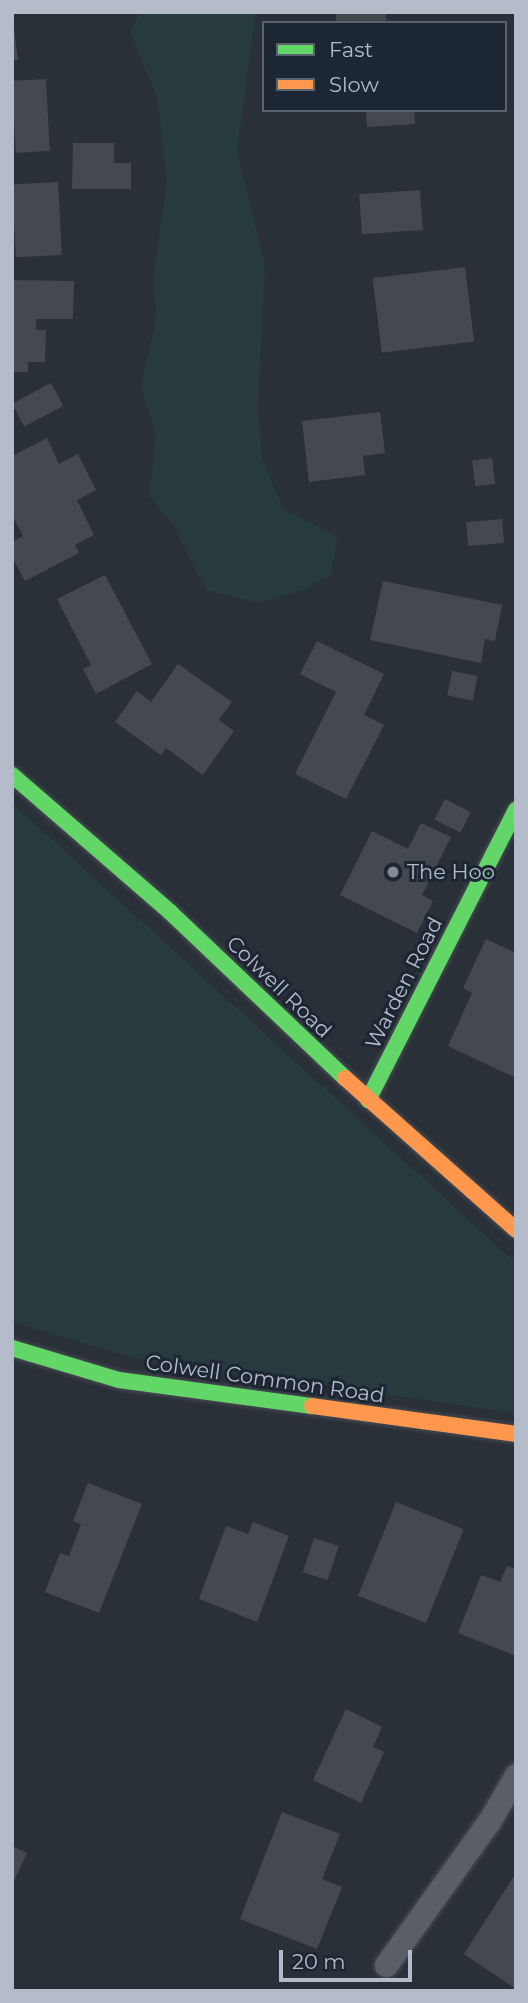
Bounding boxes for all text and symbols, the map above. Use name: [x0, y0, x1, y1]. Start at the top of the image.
legend: [262, 21, 507, 112]
text: Fast: [329, 37, 373, 62]
text: Slow: [329, 72, 379, 97]
place label: The Hoo: [407, 859, 495, 885]
marker: The Hoo: [385, 864, 401, 880]
street label: Warden Road: [360, 913, 448, 1053]
street label: Colwell Road: [221, 931, 337, 1043]
street label: Colwell Common Road: [144, 1350, 386, 1408]
scale bar: [283, 1937, 416, 1981]
text: 20 m: [292, 1949, 346, 1974]

